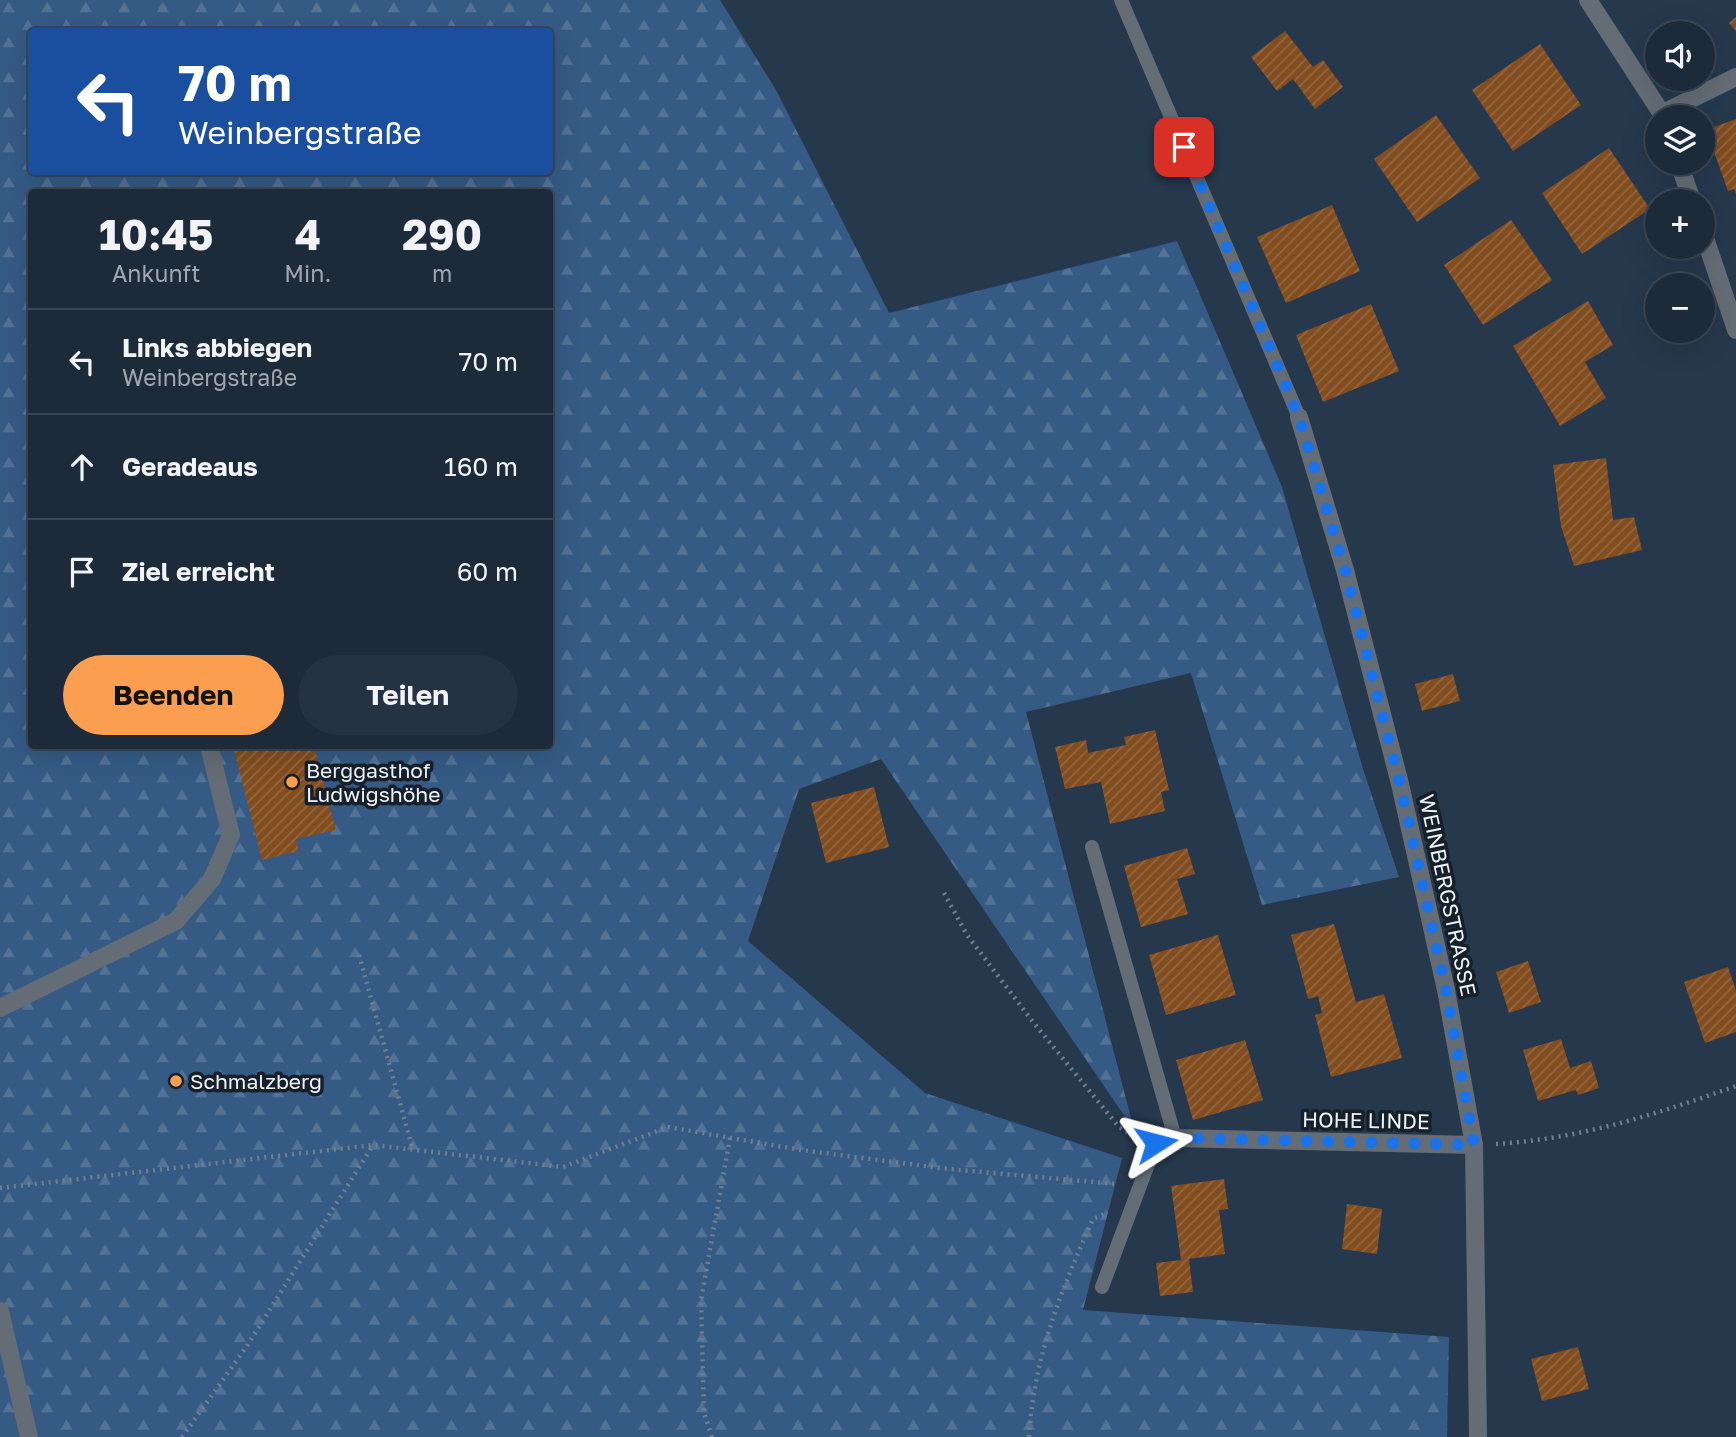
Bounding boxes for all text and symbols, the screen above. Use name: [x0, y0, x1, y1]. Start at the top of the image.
map controls: [1645, 21, 1715, 343]
button: sound: [1645, 21, 1715, 91]
text: 70 m: [178, 53, 292, 112]
icon: left: [63, 56, 154, 147]
button: layers: [1645, 105, 1715, 175]
text: Weinbergstraße: [178, 113, 421, 151]
pin: [1154, 117, 1214, 177]
icon: arrive: [1165, 128, 1203, 166]
button: +: [1645, 189, 1715, 259]
text: 10:45: [99, 209, 213, 259]
text: 4: [295, 209, 321, 259]
text: 290: [402, 209, 482, 259]
text: Ankunft: [112, 259, 200, 287]
text: Min.: [284, 259, 331, 287]
text: m: [432, 259, 452, 287]
button: −: [1645, 273, 1715, 343]
text: Links abbiegen: [122, 332, 312, 363]
icon: left: [63, 343, 101, 381]
text: 70 m: [459, 346, 518, 377]
text: Weinbergstraße: [122, 363, 297, 391]
icon: ahead: [63, 448, 101, 486]
text: Geradeaus: [122, 451, 258, 482]
text: 160 m: [444, 451, 518, 482]
icon: arrive: [63, 553, 101, 591]
text: Ziel erreicht: [122, 556, 275, 587]
text: 60 m: [457, 556, 518, 587]
button: Beenden: [63, 655, 284, 735]
button: Teilen: [298, 655, 518, 735]
place label: Berggasthof Ludwigshöhe: [306, 757, 440, 807]
marker: Berggasthof Ludwigshöhe: [284, 774, 300, 790]
street label: WEINBERGSTRASSE: [1414, 792, 1482, 998]
place label: Schmalzberg: [190, 1068, 322, 1094]
marker: Schmalzberg: [168, 1073, 184, 1089]
position arrow: [1119, 1106, 1193, 1180]
street label: HOHE LINDE: [1302, 1106, 1430, 1134]

